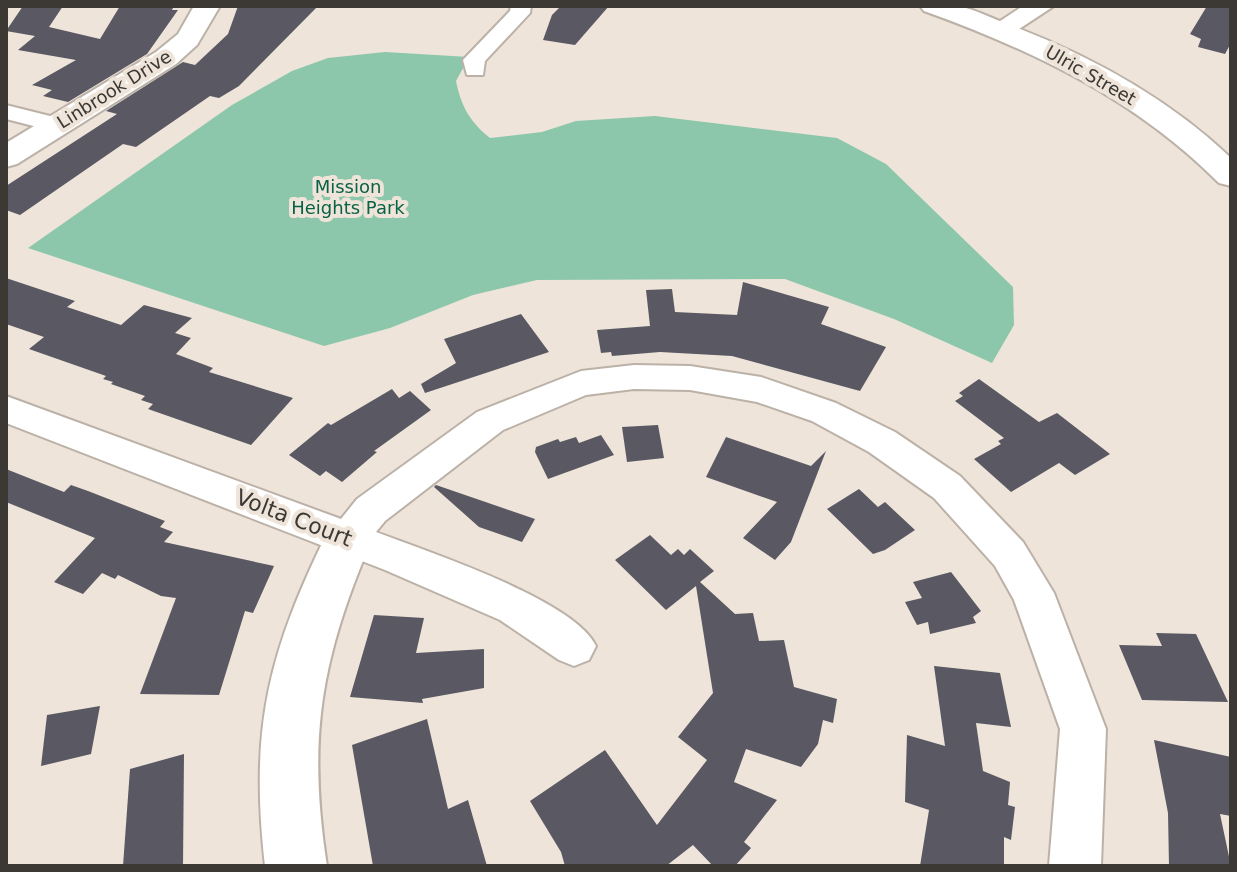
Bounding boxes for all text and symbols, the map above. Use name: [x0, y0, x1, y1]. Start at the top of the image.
street label: Ulric Street: [1042, 41, 1140, 109]
street label: Linbrook Drive: [53, 45, 175, 133]
park label: Mission Heights Park: [291, 176, 405, 218]
street label: Volta Court: [232, 484, 356, 552]

